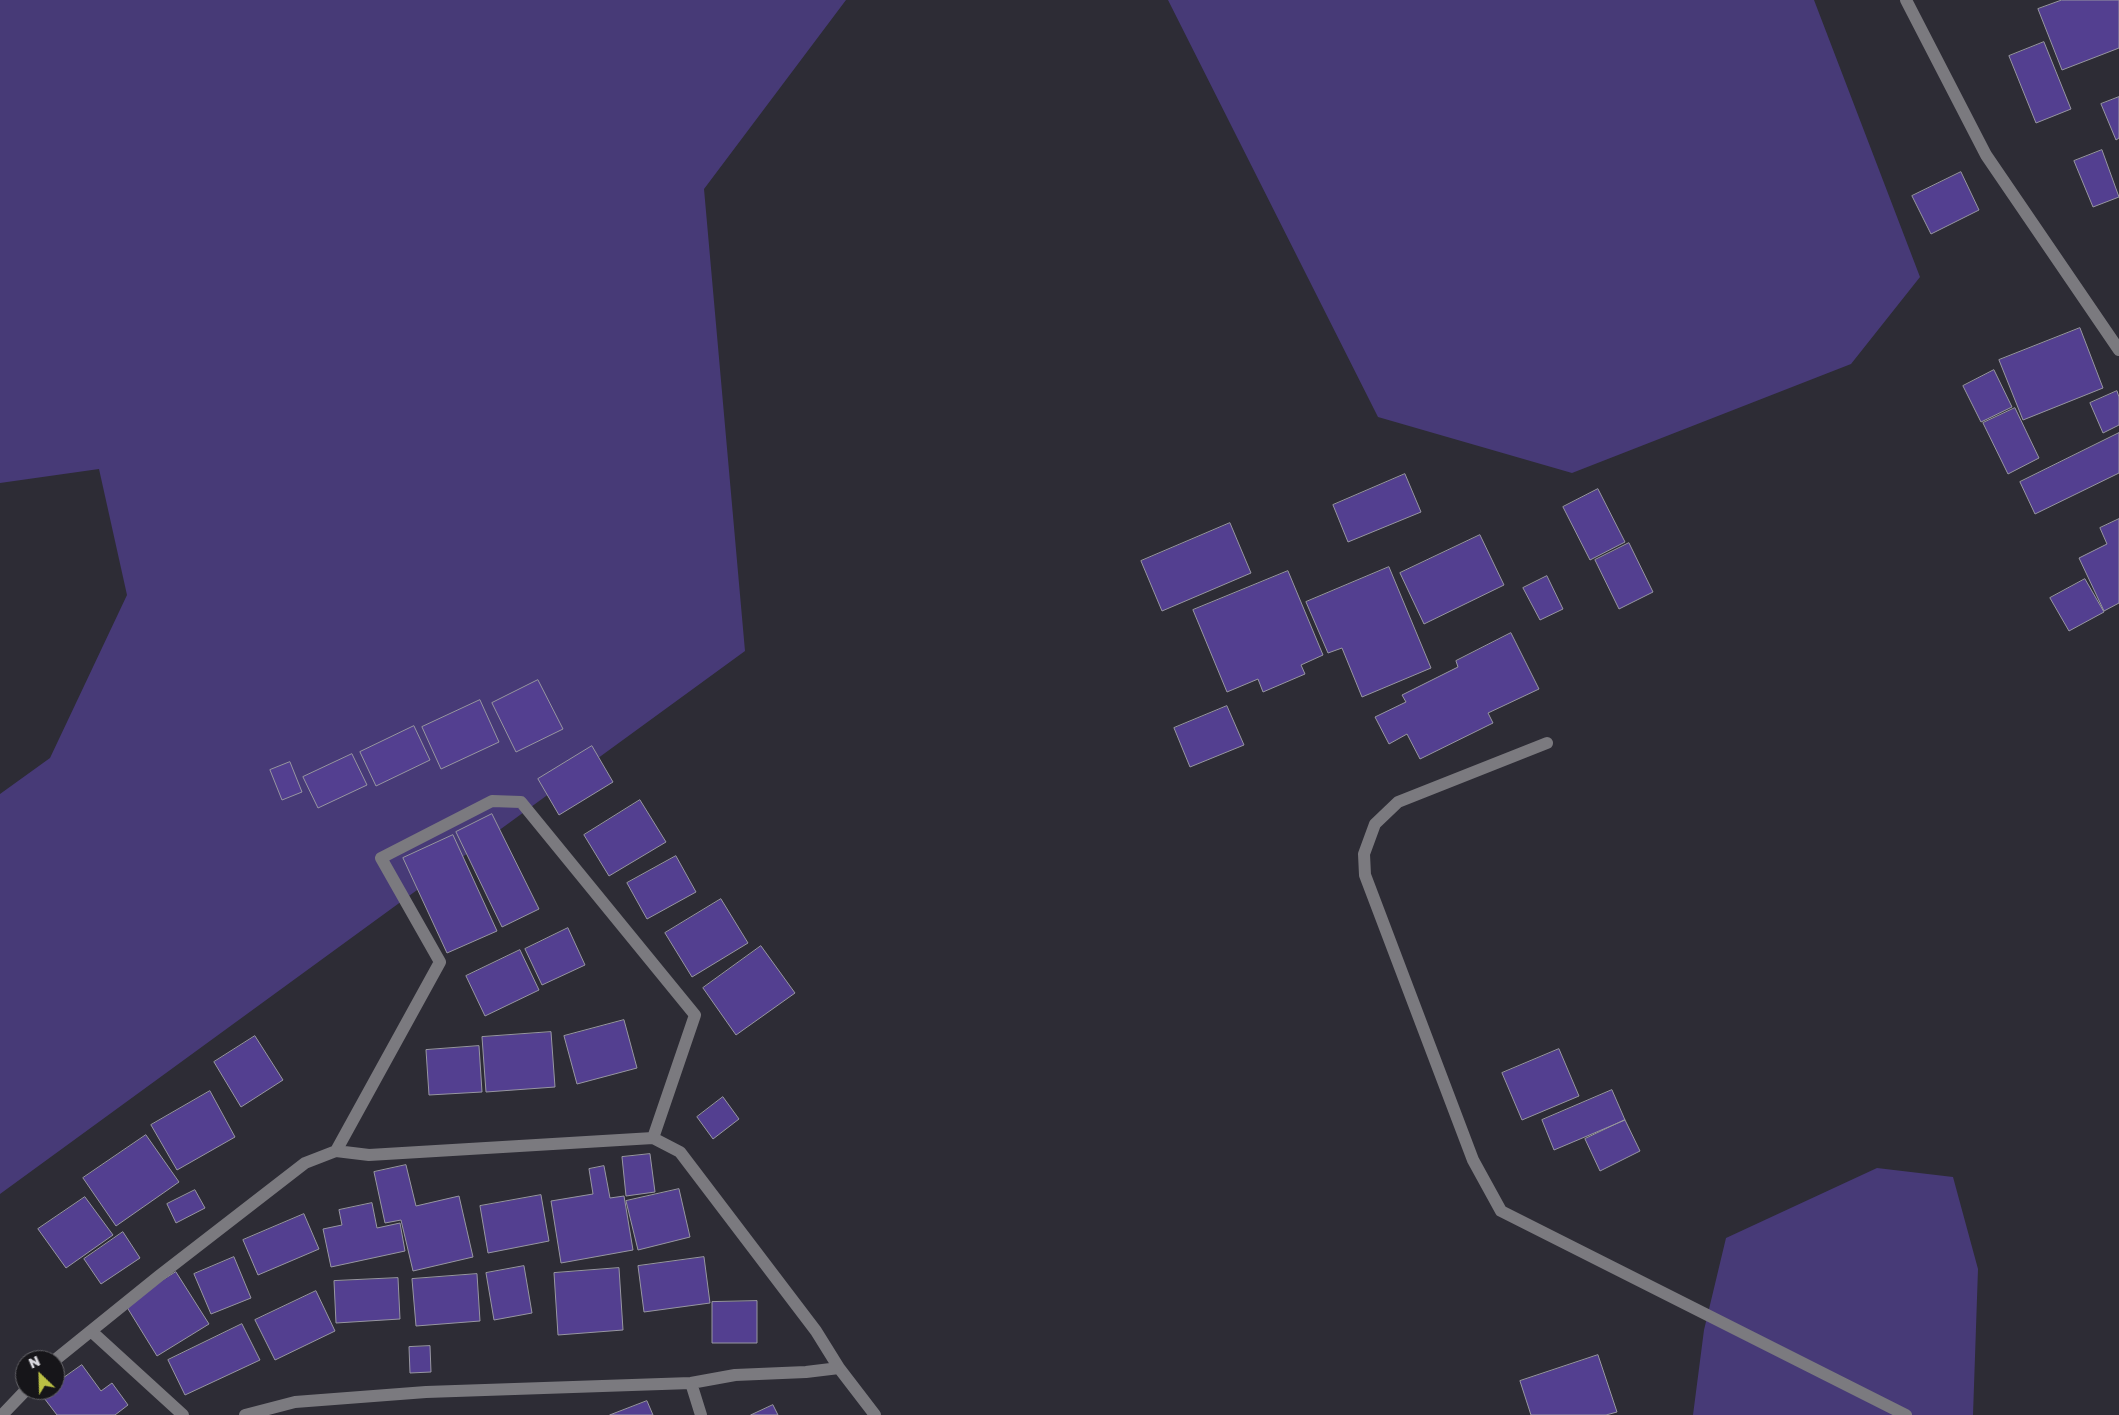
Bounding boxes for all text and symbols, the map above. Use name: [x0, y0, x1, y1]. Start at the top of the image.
north arrow: [15, 1350, 65, 1400]
text: N: [26, 1352, 42, 1372]

